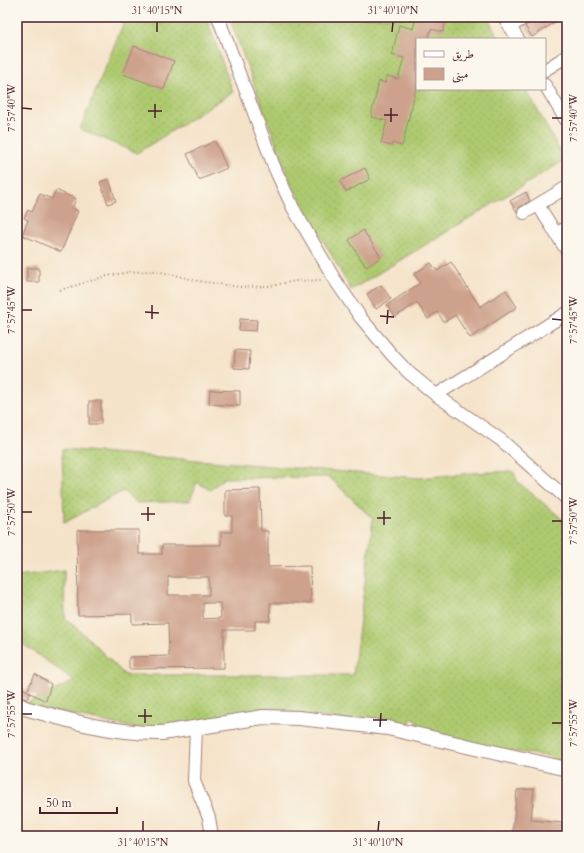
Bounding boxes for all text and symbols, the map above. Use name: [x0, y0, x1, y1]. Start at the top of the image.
text: 31°40'15"N: [132, 4, 183, 18]
text: 31°40'10"N: [368, 4, 419, 18]
legend: [416, 38, 546, 90]
text: طريق: [452, 46, 474, 62]
text: مبنى: [452, 66, 468, 83]
text: 7°57'40"W: [5, 83, 19, 132]
text: 7°57'40"W: [567, 93, 581, 142]
text: 7°57'45"W: [5, 285, 19, 334]
text: 7°57'45"W: [567, 295, 581, 344]
text: 7°57'50"W: [5, 487, 19, 536]
text: 7°57'50"W: [567, 496, 581, 545]
text: 7°57'55"W: [5, 689, 19, 738]
text: 7°57'55"W: [567, 698, 581, 747]
scale bar: [40, 789, 117, 815]
text: 50 m: [46, 795, 73, 811]
text: 31°40'15"N: [118, 836, 169, 850]
text: 31°40'10"N: [353, 836, 404, 850]

